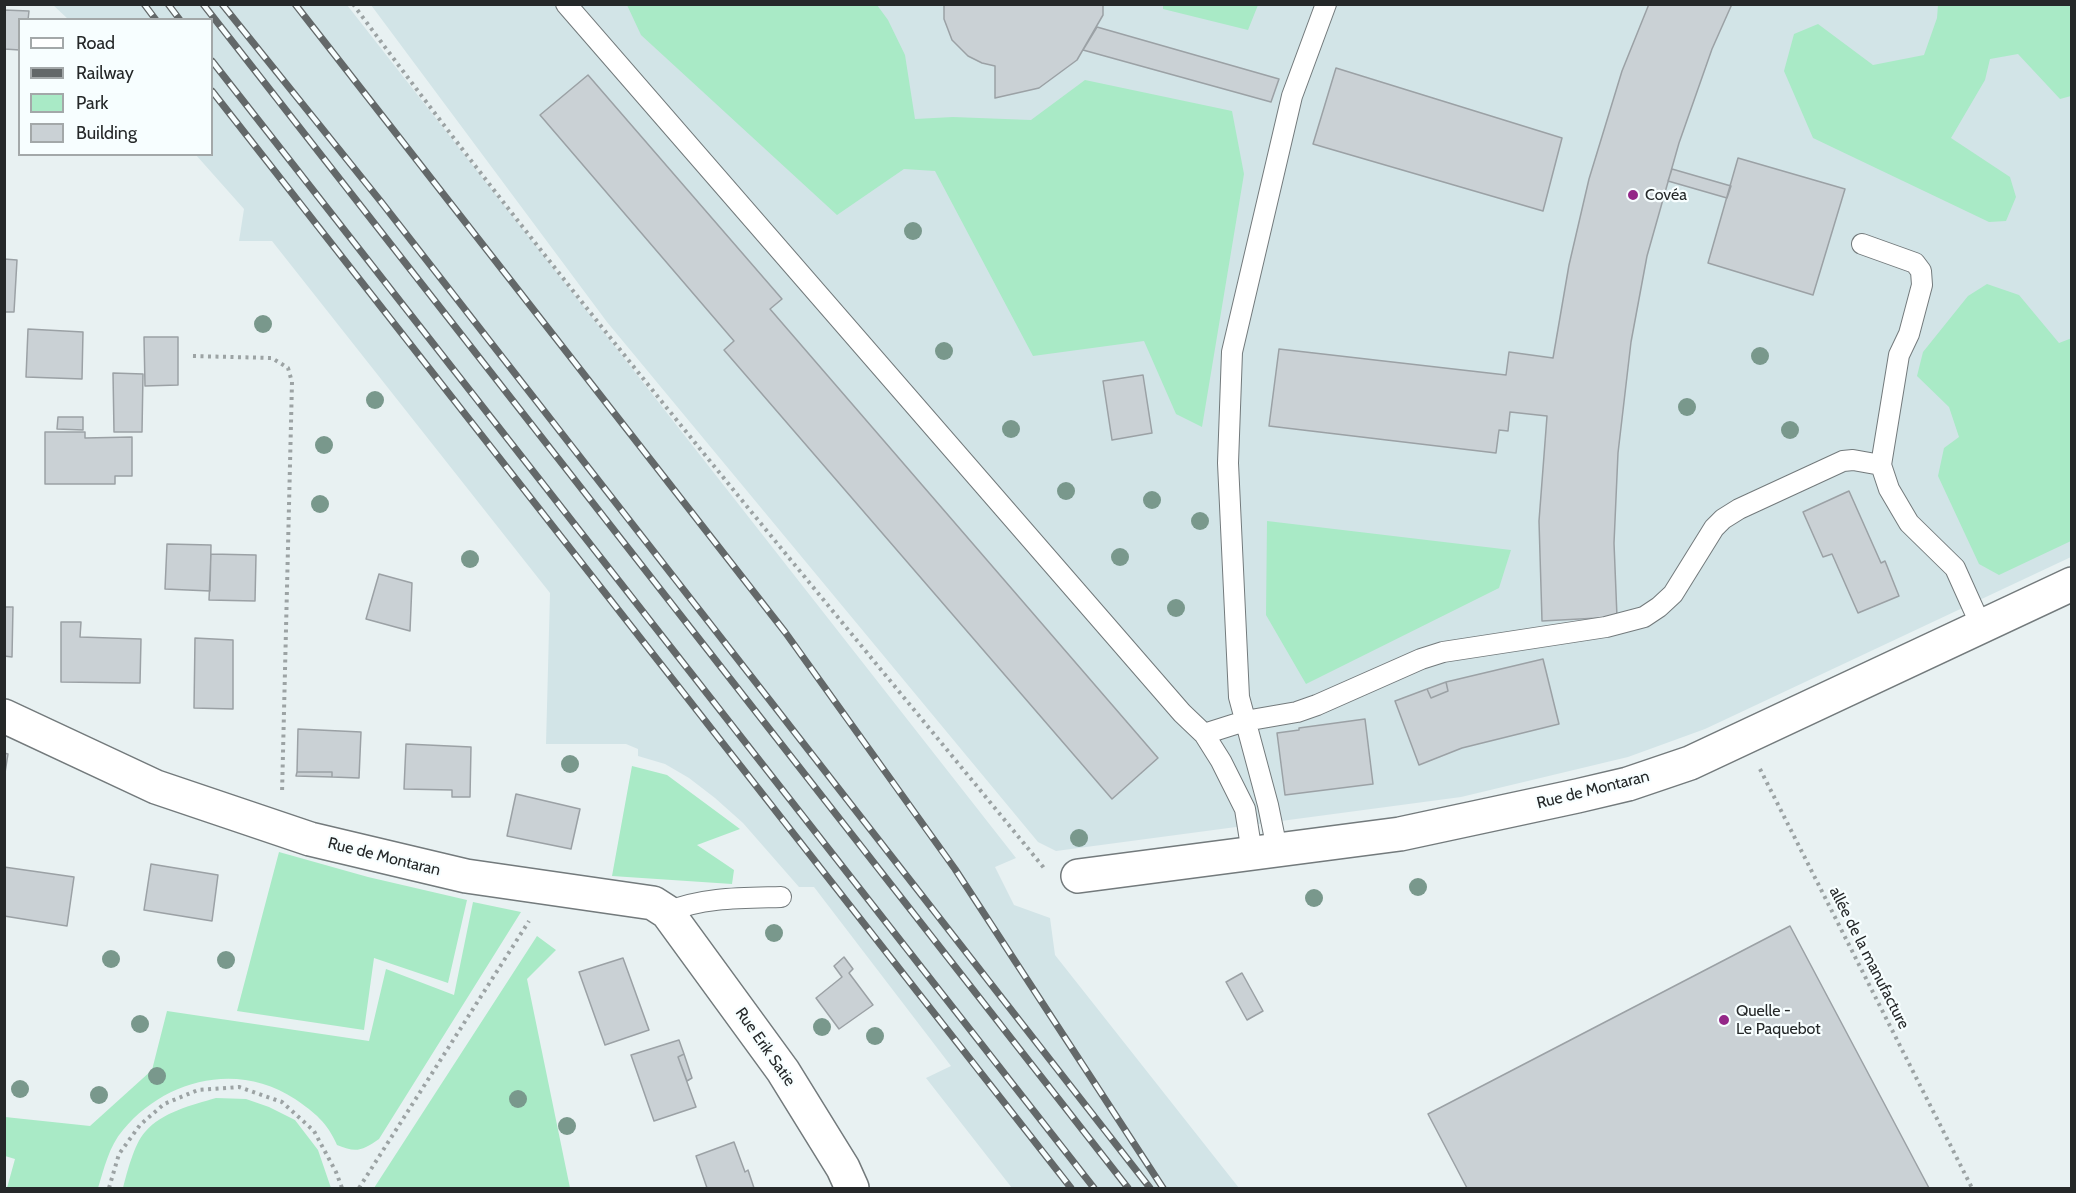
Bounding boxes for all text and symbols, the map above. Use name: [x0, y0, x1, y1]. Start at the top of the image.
legend: [18, 18, 213, 156]
text: Road: [76, 32, 115, 54]
text: Railway: [76, 62, 134, 84]
text: Park: [76, 92, 108, 114]
text: Building: [76, 122, 137, 144]
place label: Covéa: [1645, 185, 1687, 205]
marker: Covéa: [1626, 188, 1640, 202]
street label: Rue de Montaran: [1535, 767, 1651, 813]
street label: Rue de Montaran: [326, 834, 442, 880]
street label: allée de la manufacture: [1825, 884, 1913, 1032]
place label: Quelle - Le Paquebot: [1736, 1001, 1821, 1039]
street label: Rue Erik Satie: [731, 1004, 799, 1090]
marker: Quelle - Le Paquebot: [1717, 1013, 1731, 1027]

